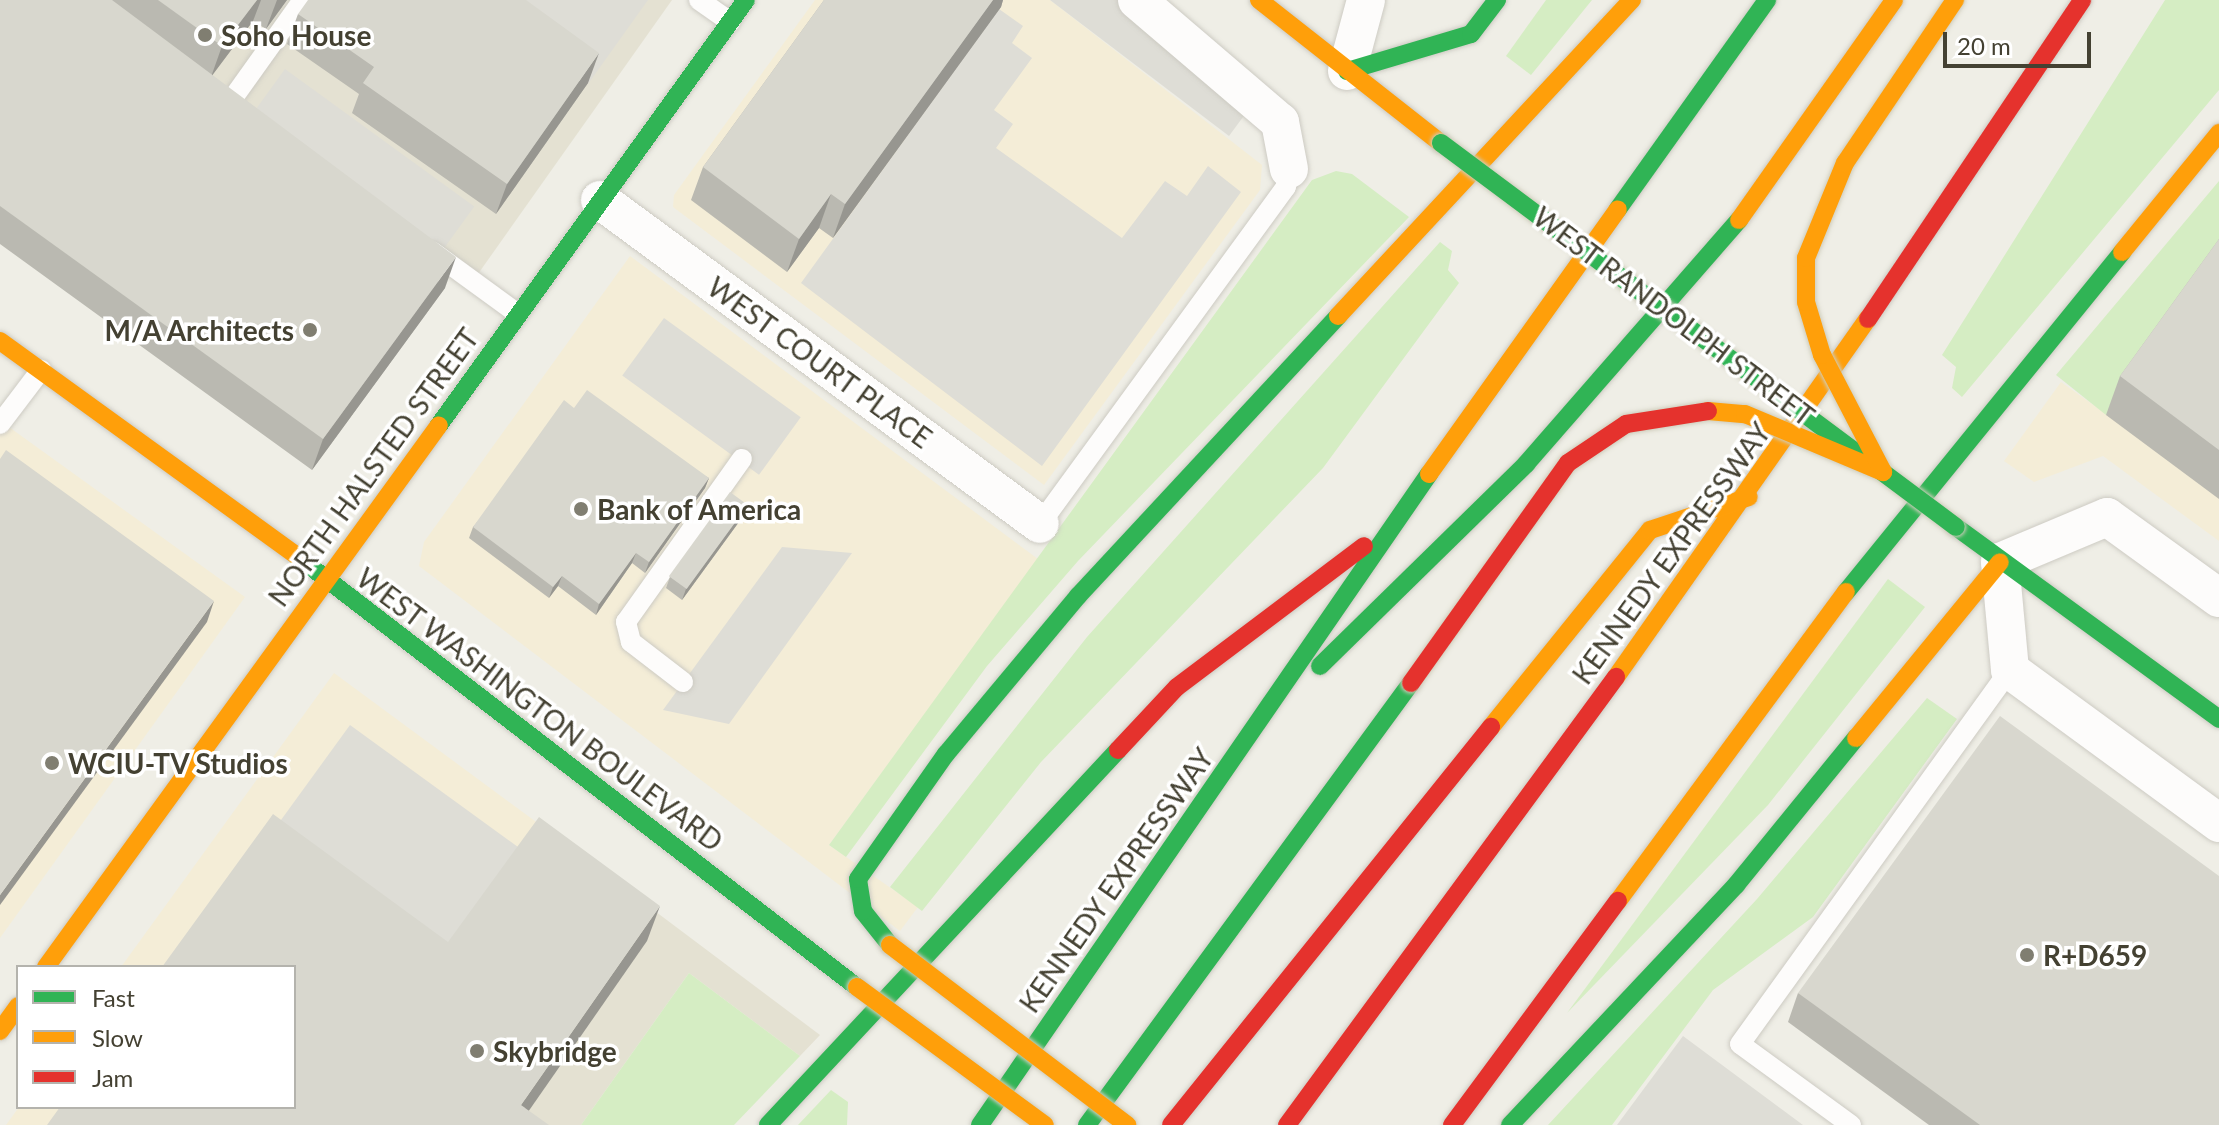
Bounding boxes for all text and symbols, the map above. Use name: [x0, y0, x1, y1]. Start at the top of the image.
scale bar: [1947, 16, 2095, 66]
place label: Soho House: [221, 18, 371, 52]
marker: Soho House: [196, 26, 214, 44]
text: 20 m: [1957, 31, 2011, 60]
street label: WEST RANDOLPH STREET: [1527, 199, 1821, 433]
street label: WEST COURT PLACE: [701, 269, 939, 455]
place label: M/A Architects: [103, 313, 294, 347]
marker: M/A Architects: [301, 321, 319, 339]
street label: NORTH HALSTED STREET: [261, 322, 485, 612]
street label: KENNEDY EXPRESSWAY: [1565, 415, 1777, 691]
place label: Bank of America: [597, 492, 803, 526]
marker: Bank of America: [572, 500, 590, 518]
street label: WEST WASHINGTON BOULEVARD: [350, 560, 730, 858]
street label: KENNEDY EXPRESSWAY: [1012, 741, 1220, 1019]
place label: WCIU-TV Studios: [68, 746, 289, 780]
marker: WCIU-TV Studios: [43, 754, 61, 772]
place label: R+D659: [2043, 938, 2147, 972]
marker: R+D659: [2018, 946, 2036, 964]
legend: [16, 965, 296, 1109]
text: Fast: [92, 983, 135, 1012]
text: Slow: [92, 1023, 143, 1052]
place label: Skybridge: [493, 1034, 617, 1068]
marker: Skybridge: [468, 1042, 486, 1060]
text: Jam: [92, 1063, 133, 1092]

